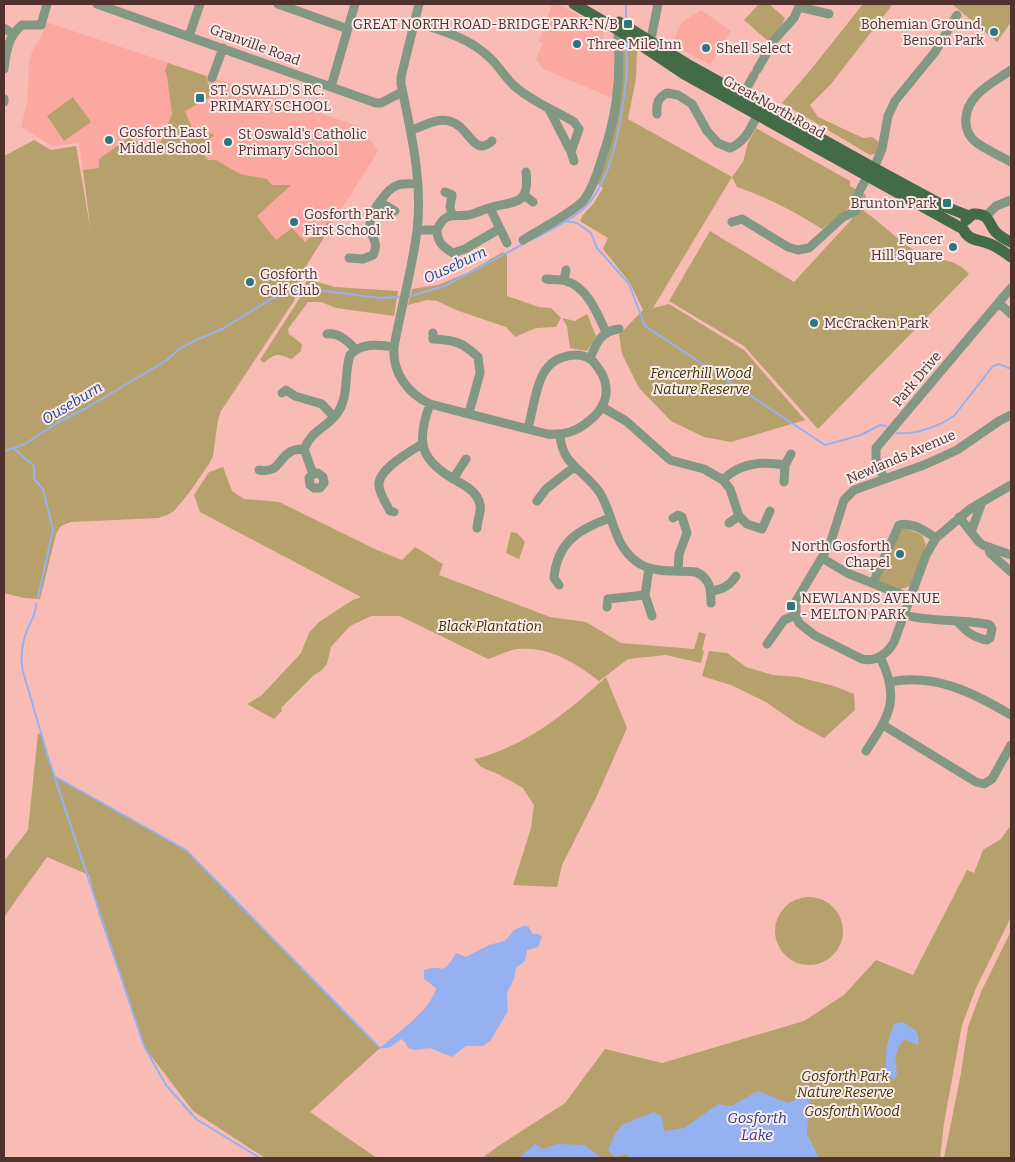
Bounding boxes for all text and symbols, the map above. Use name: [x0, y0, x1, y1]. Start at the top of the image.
place label: GREAT NORTH ROAD-BRIDGE PARK-N/B: [353, 16, 618, 33]
place label: Bohemian Ground, Benson Park: [861, 16, 984, 49]
marker: GREAT NORTH ROAD-BRIDGE PARK-N/B: [622, 18, 634, 30]
street label: Granville Road: [207, 21, 303, 69]
marker: Bohemian Ground, Benson Park: [988, 26, 1000, 38]
place label: Three Mile Inn: [587, 36, 682, 53]
marker: Three Mile Inn: [571, 38, 583, 50]
place label: Shell Select: [716, 40, 791, 57]
marker: Shell Select: [700, 42, 712, 54]
street label: Great North Road: [720, 72, 828, 142]
place label: ST. OSWALD'S RC. PRIMARY SCHOOL: [210, 82, 331, 115]
marker: ST. OSWALD'S RC. PRIMARY SCHOOL: [194, 92, 206, 104]
place label: Gosforth East Middle School: [119, 124, 211, 157]
place label: St Oswald's Catholic Primary School: [238, 126, 367, 159]
marker: Gosforth East Middle School: [103, 134, 115, 146]
marker: St Oswald's Catholic Primary School: [222, 136, 234, 148]
place label: Brunton Park: [850, 195, 937, 212]
marker: Brunton Park: [941, 197, 953, 209]
place label: Gosforth Park First School: [304, 206, 394, 239]
marker: Gosforth Park First School: [288, 216, 300, 228]
place label: Fencer Hill Square: [871, 231, 943, 264]
marker: Fencer Hill Square: [947, 241, 959, 253]
water label: Ouseburn: [421, 243, 489, 287]
place label: Gosforth Golf Club: [260, 266, 319, 299]
marker: Gosforth Golf Club: [244, 276, 256, 288]
place label: McCracken Park: [824, 315, 929, 332]
marker: McCracken Park: [808, 317, 820, 329]
street label: Park Drive: [889, 348, 945, 410]
park label: Fencerhill Wood Nature Reserve: [650, 365, 752, 398]
water label: Ouseburn: [38, 378, 106, 428]
street label: Newlands Avenue: [844, 426, 958, 488]
place label: North Gosforth Chapel: [791, 538, 890, 571]
marker: North Gosforth Chapel: [894, 548, 906, 560]
place label: NEWLANDS AVENUE - MELTON PARK: [801, 590, 940, 623]
marker: NEWLANDS AVENUE - MELTON PARK: [785, 600, 797, 612]
park label: Black Plantation: [438, 618, 542, 635]
park label: Gosforth Park Nature Reserve: [797, 1068, 893, 1101]
park label: Gosforth Wood: [804, 1103, 900, 1120]
water label: Gosforth Lake: [727, 1109, 787, 1144]

